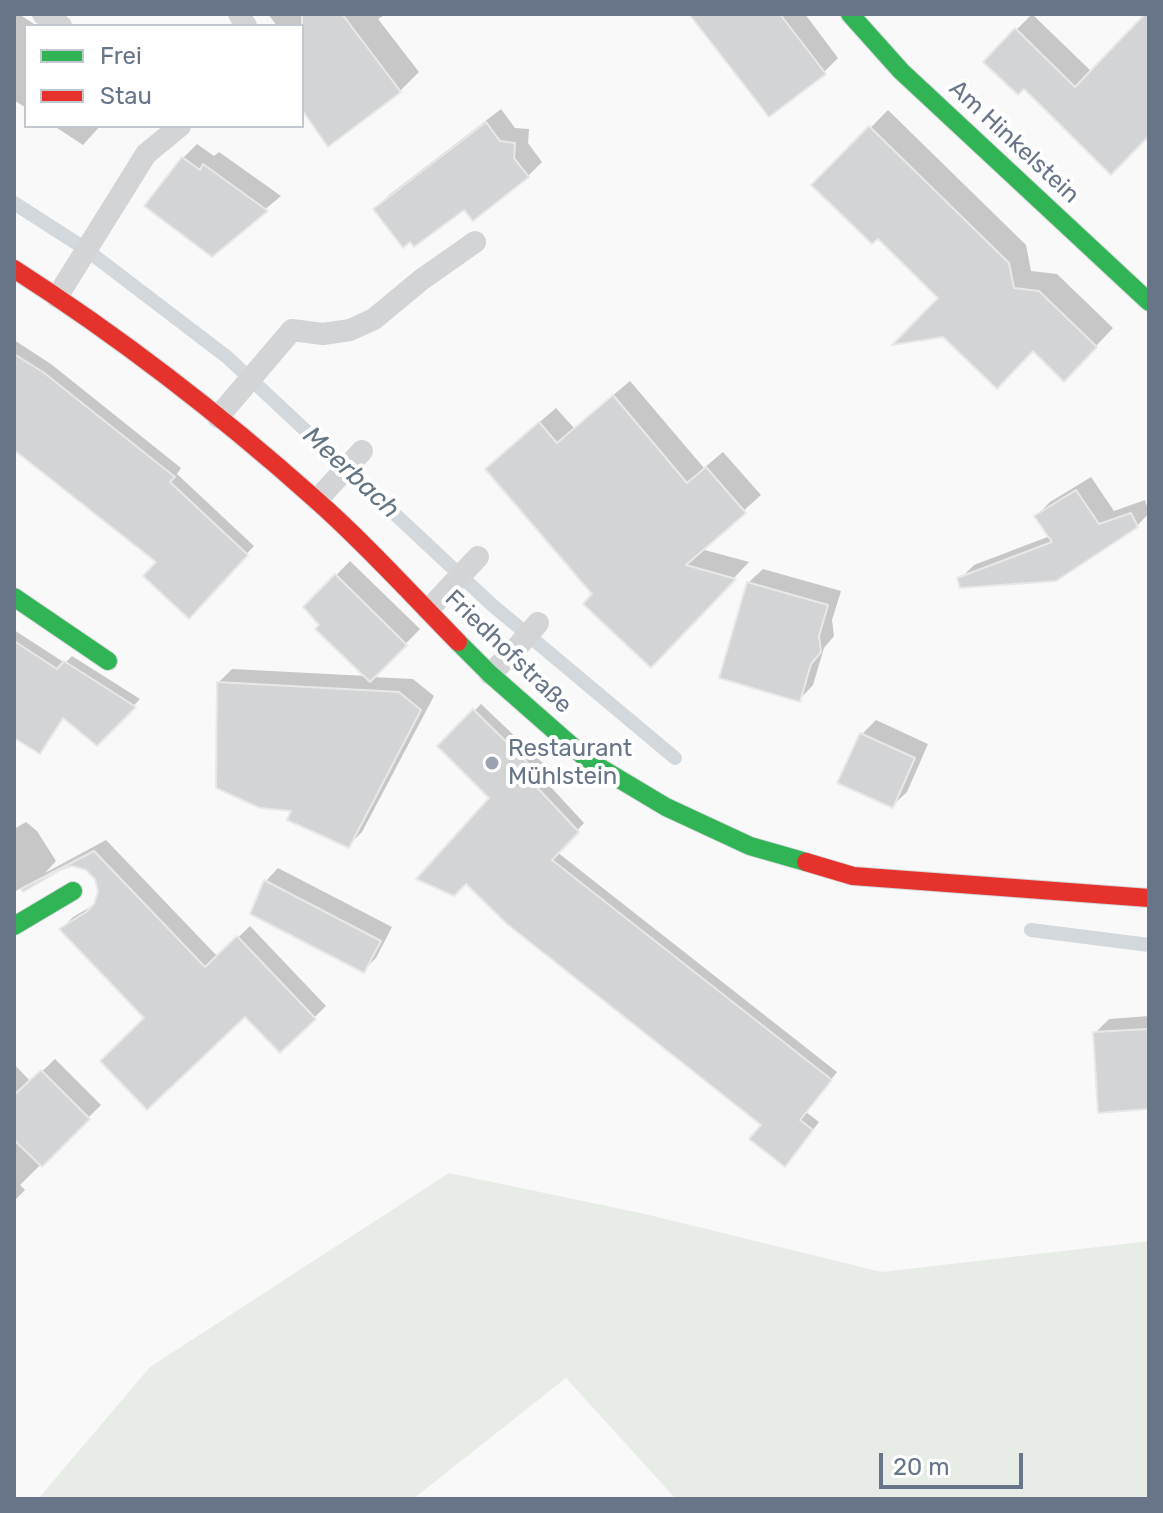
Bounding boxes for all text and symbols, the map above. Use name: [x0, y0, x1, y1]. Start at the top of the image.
legend: [24, 24, 304, 128]
text: Frei: [100, 42, 142, 70]
street label: Am Hinkelstein: [943, 74, 1085, 210]
text: Stau: [100, 82, 152, 110]
water label: Meerbach: [296, 420, 406, 526]
street label: Friedhofstraße: [439, 584, 577, 720]
place label: Restaurant Mühlstein: [508, 735, 632, 791]
marker: Restaurant Mühlstein: [483, 754, 501, 772]
scale bar: [883, 1437, 1027, 1487]
text: 20 m: [893, 1453, 950, 1481]

